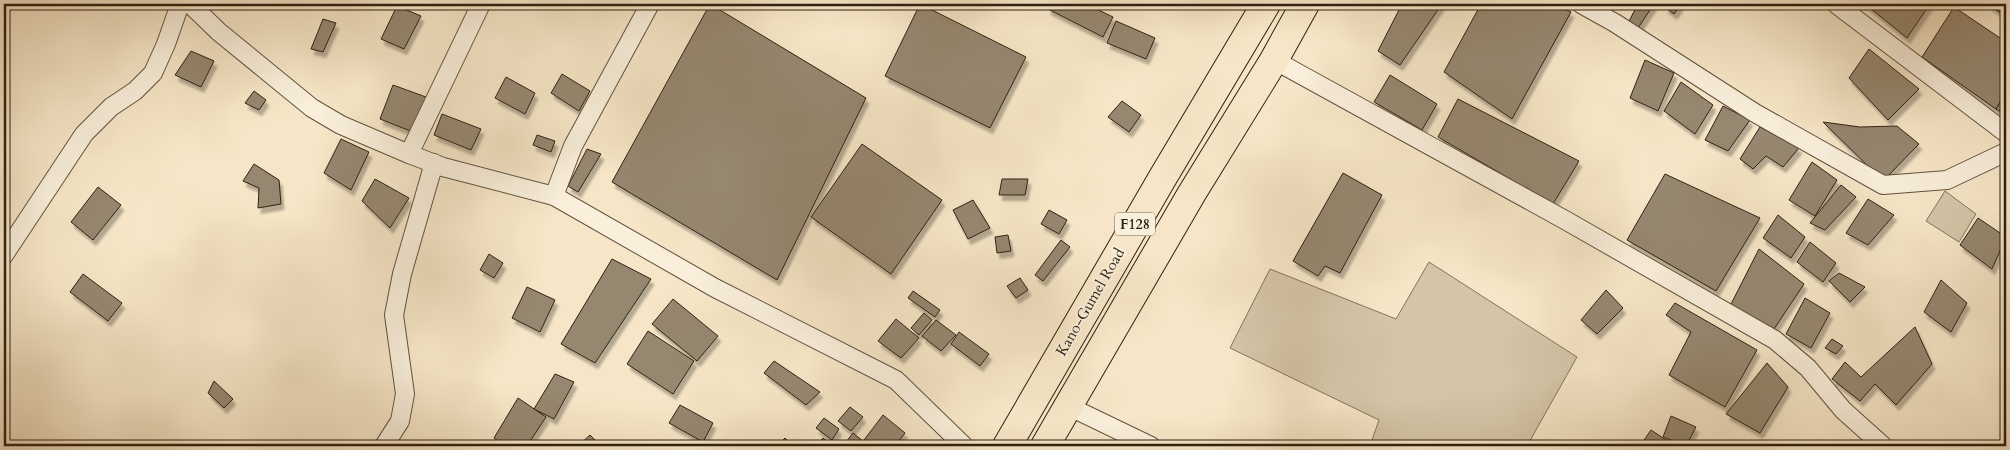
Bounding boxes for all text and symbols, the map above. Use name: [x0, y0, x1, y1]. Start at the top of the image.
road number: F128: [1115, 212, 1155, 235]
street label: Kano-Gumel Road: [1051, 244, 1129, 360]

